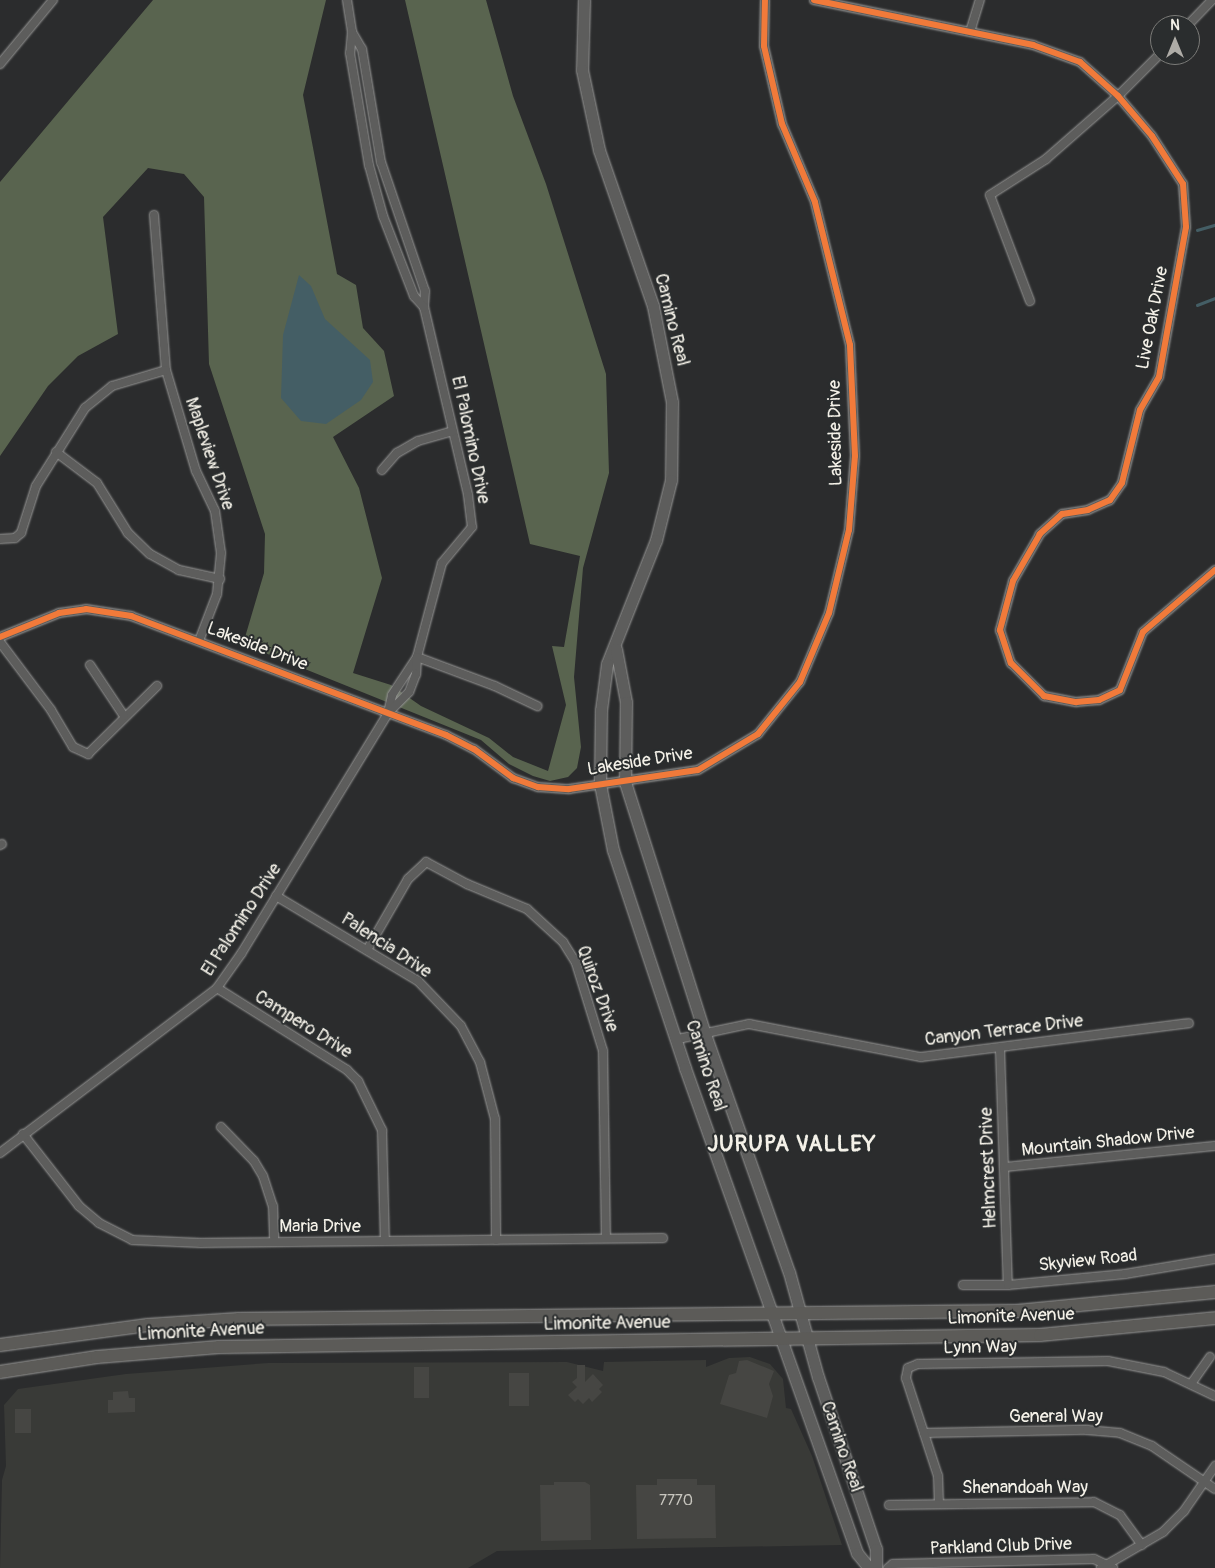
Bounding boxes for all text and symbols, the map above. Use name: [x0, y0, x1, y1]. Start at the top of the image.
north arrow: [1150, 15, 1200, 65]
text: N: [1170, 17, 1180, 34]
street label: Live Oak Drive: [1132, 265, 1174, 371]
street label: Camino Real: [649, 272, 693, 368]
street label: El Palomino Drive: [446, 374, 494, 506]
street label: Lakeside Drive: [824, 380, 848, 486]
street label: Mapleview Drive: [180, 395, 238, 513]
street label: Lakeside Drive: [203, 618, 311, 676]
street label: Lakeside Drive: [586, 743, 694, 781]
street label: El Palomino Drive: [198, 860, 286, 980]
street label: Palencia Drive: [337, 909, 435, 983]
street label: Quiroz Drive: [571, 943, 623, 1035]
street label: Campero Drive: [250, 986, 356, 1064]
street label: Canyon Terrace Drive: [924, 1011, 1084, 1051]
street label: Camino Real: [680, 1018, 730, 1114]
street label: Helmcrest Drive: [976, 1107, 1002, 1229]
street label: Mountain Shadow Drive: [1020, 1122, 1196, 1162]
district label: JURUPA VALLEY: [706, 1132, 878, 1158]
street label: Maria Drive: [279, 1216, 361, 1238]
street label: Skyview Road: [1038, 1245, 1138, 1277]
street label: Limonite Avenue: [947, 1304, 1075, 1330]
street label: Limonite Avenue: [543, 1312, 671, 1336]
street label: Limonite Avenue: [137, 1318, 265, 1346]
street label: Lynn Way: [943, 1337, 1017, 1359]
street label: Camino Real: [815, 1399, 867, 1495]
street label: General Way: [1009, 1406, 1103, 1428]
street label: Shenandoah Way: [962, 1477, 1088, 1499]
house number: 7770: [659, 1492, 693, 1510]
street label: Parkland Club Drive: [930, 1534, 1072, 1560]

